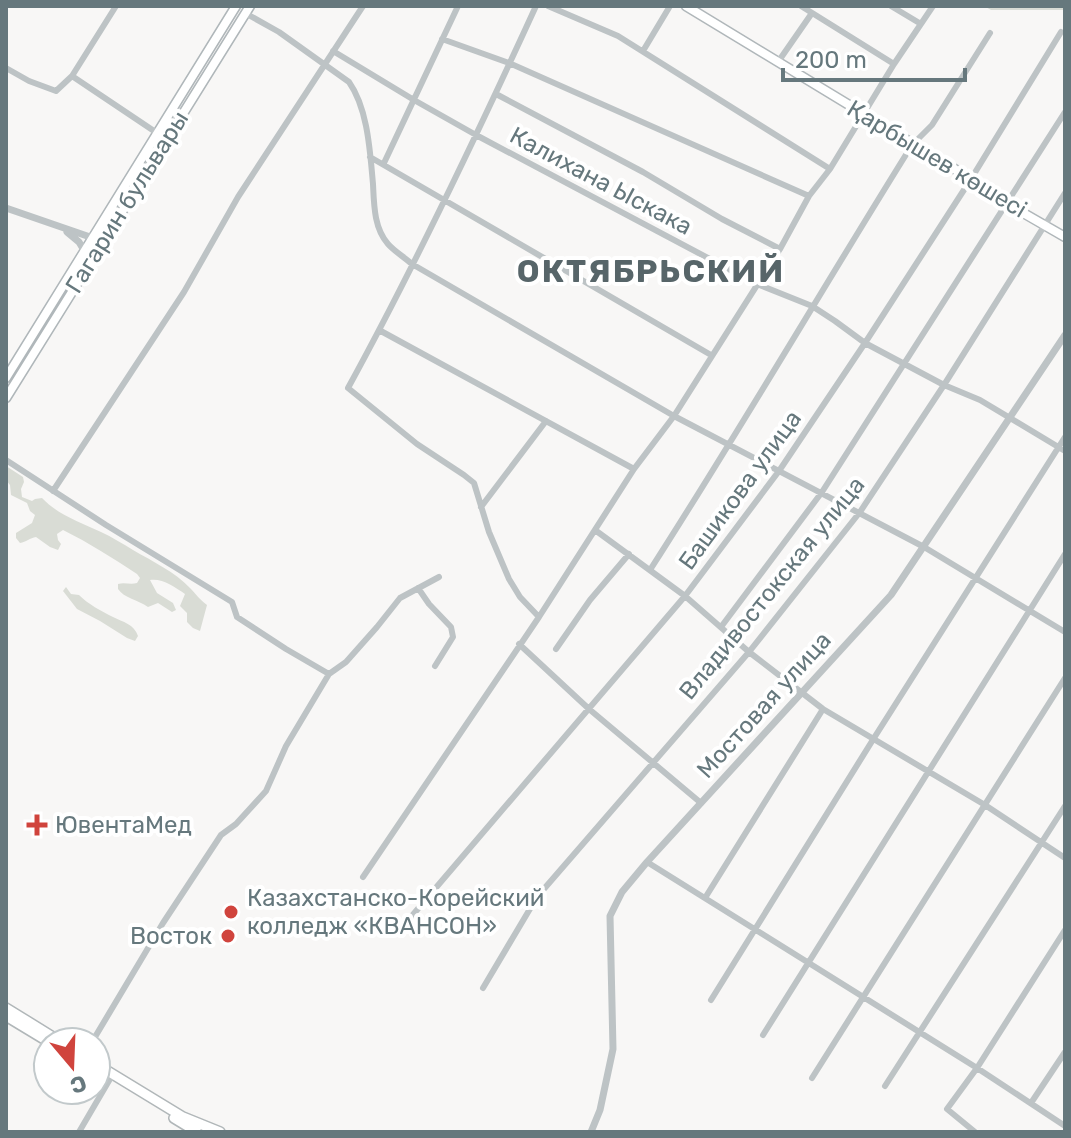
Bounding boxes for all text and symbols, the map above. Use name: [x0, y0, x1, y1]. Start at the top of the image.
scale bar: [783, 32, 965, 82]
text: 200 m: [795, 46, 867, 74]
street label: Қарбышев көшесі: [842, 94, 1032, 224]
street label: Гагарин бульвары: [60, 106, 194, 298]
street label: Калихана Ыскака: [505, 121, 697, 241]
district label: ОКТЯБРЬСКИЙ: [517, 252, 785, 290]
street label: Башикова улица: [673, 405, 807, 575]
street label: Владивостокская улица: [674, 471, 870, 705]
street label: Мостовая улица: [691, 626, 837, 784]
place label: ЮвентаМед: [55, 811, 192, 839]
marker: ЮвентаМед: [26, 814, 48, 836]
place label: Казахстанско-Корейский колледж «КВАНСОН»: [247, 884, 544, 940]
marker: Казахстанско-Корейский колледж «КВАНСОН»: [222, 903, 240, 921]
place label: Восток: [130, 922, 212, 950]
marker: Восток: [219, 927, 237, 945]
north arrow: [32, 1026, 112, 1106]
text: С: [67, 1069, 90, 1100]

